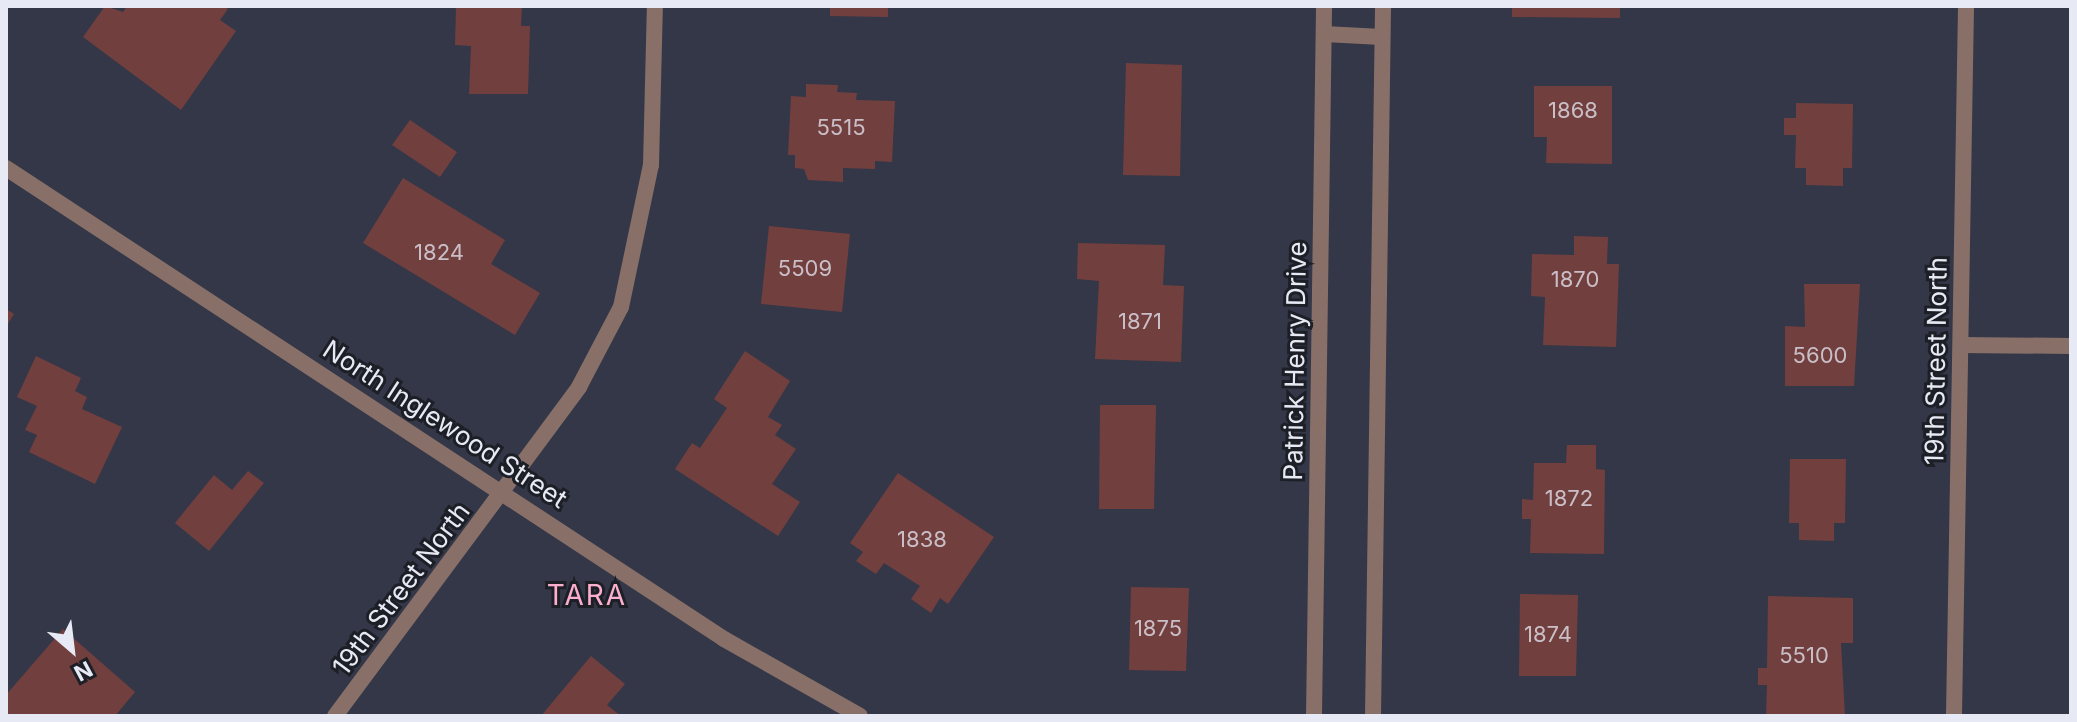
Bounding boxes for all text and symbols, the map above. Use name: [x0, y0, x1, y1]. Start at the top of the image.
house number: 1868: [1548, 98, 1598, 124]
house number: 5515: [816, 115, 866, 141]
house number: 1824: [414, 240, 464, 266]
street label: Patrick Henry Drive: [1277, 241, 1313, 481]
house number: 5509: [778, 256, 832, 282]
street label: 19th Street North: [1919, 257, 1953, 465]
house number: 1870: [1551, 267, 1599, 293]
house number: 1871: [1118, 309, 1162, 335]
street label: North Inglewood Street: [317, 333, 573, 515]
house number: 5600: [1793, 343, 1847, 369]
house number: 1872: [1545, 486, 1593, 512]
street label: 19th Street North: [326, 496, 476, 682]
house number: 1838: [897, 527, 947, 553]
district label: TARA: [547, 578, 627, 612]
north arrow: [32, 610, 112, 690]
house number: 1875: [1134, 616, 1182, 642]
house number: 1874: [1524, 622, 1572, 648]
house number: 5510: [1779, 643, 1829, 669]
text: N: [70, 656, 97, 687]

